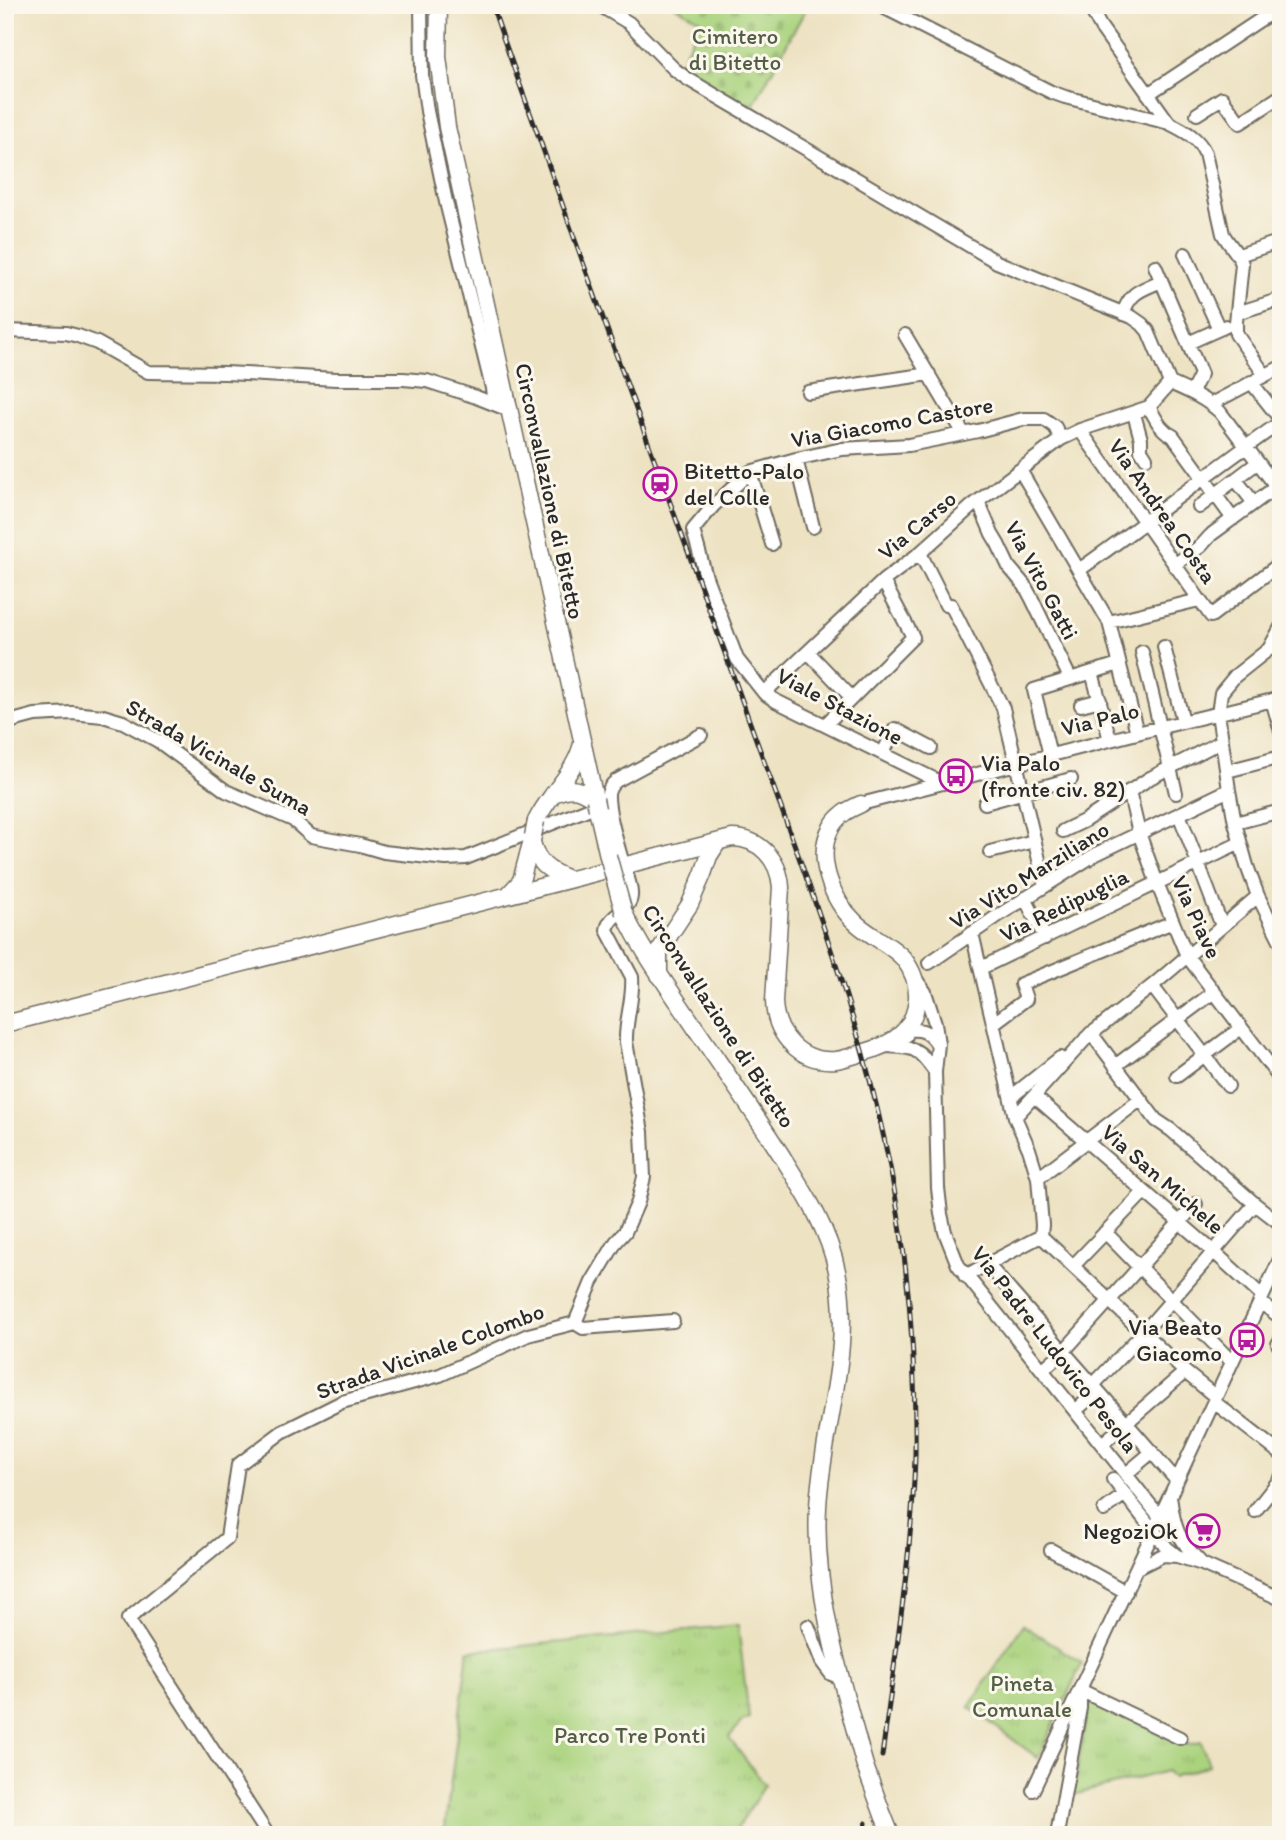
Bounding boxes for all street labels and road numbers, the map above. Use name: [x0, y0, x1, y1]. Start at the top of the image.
street label: Circonvallazione di Bitetto: [509, 360, 591, 622]
street label: Via Giacomo Castore: [789, 390, 995, 454]
street label: Via Andrea Costa: [1103, 433, 1223, 589]
street label: Via Carso: [872, 484, 962, 566]
street label: Via Vito Gatti: [999, 516, 1085, 644]
street label: Viale Stazione: [772, 661, 908, 751]
street label: Strada Vicinale Suma: [121, 692, 317, 822]
street label: Via Palo: [1058, 696, 1142, 742]
street label: Via Vito Marziliano: [944, 815, 1114, 935]
street label: Via Redipuglia: [995, 862, 1133, 948]
street label: Via Piave: [1166, 871, 1228, 963]
street label: Circonvallazione di Bitetto: [636, 899, 802, 1133]
street label: Via San Michele: [1096, 1118, 1230, 1240]
street label: Via Padre Ludovico Pesola: [965, 1240, 1145, 1458]
street label: Strada Vicinale Colombo: [312, 1297, 548, 1405]

